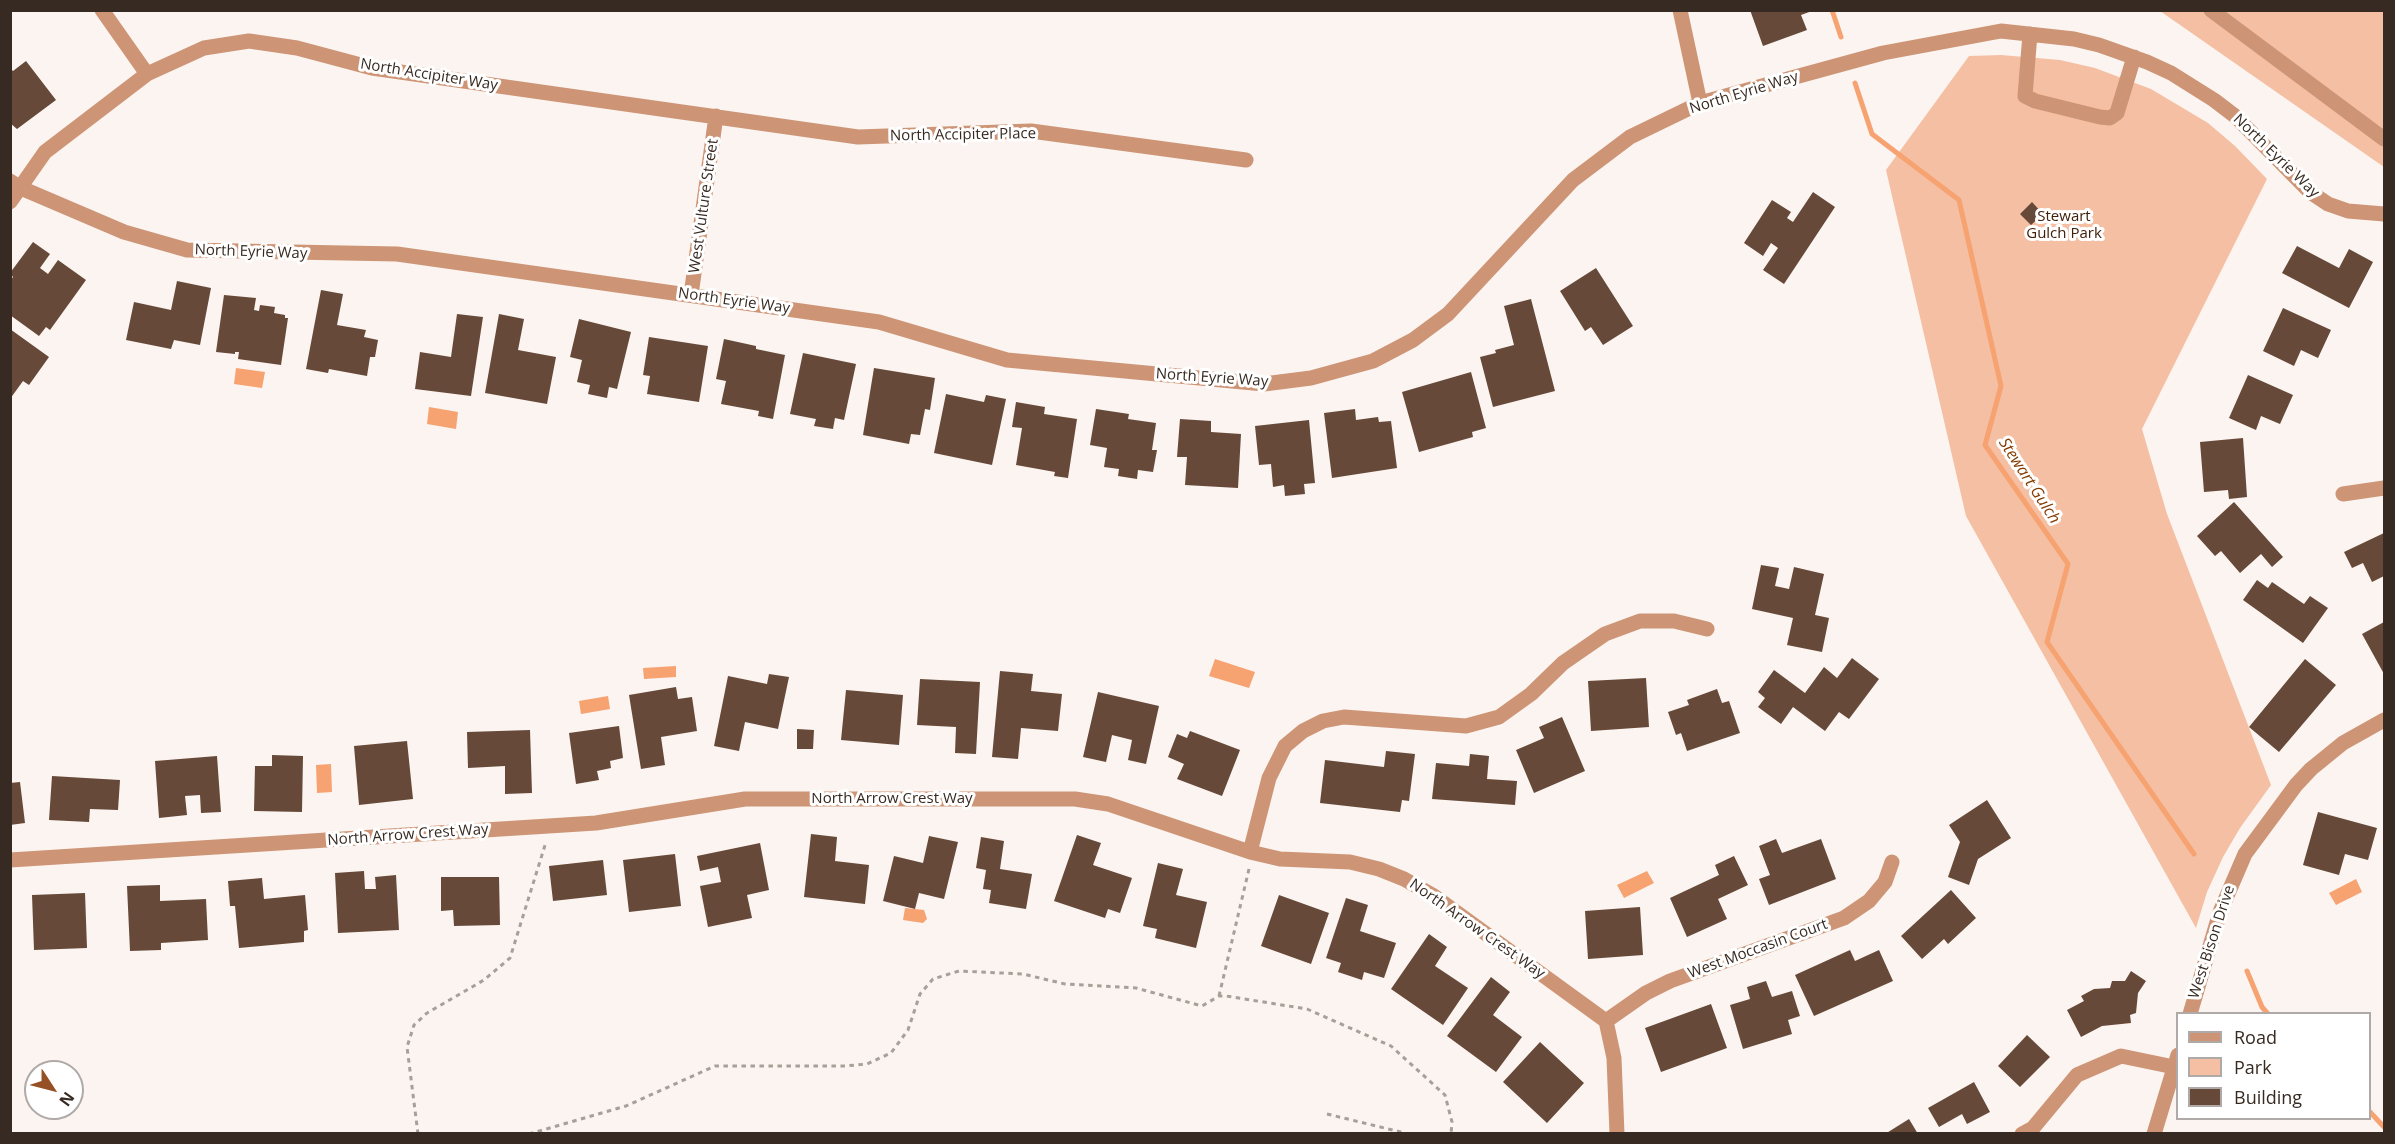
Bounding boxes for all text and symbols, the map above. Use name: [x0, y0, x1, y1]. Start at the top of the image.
street label: North Accipiter Way: [359, 55, 499, 95]
street label: North Eyrie Way: [1687, 68, 1801, 118]
street label: North Eyrie Way: [2229, 110, 2323, 202]
street label: North Accipiter Place: [890, 125, 1036, 145]
street label: West Vulture Street: [686, 138, 722, 274]
park label: Stewart Gulch Park: [2026, 208, 2102, 243]
street label: North Eyrie Way: [194, 241, 308, 263]
street label: North Eyrie Way: [677, 284, 791, 318]
street label: North Eyrie Way: [1155, 365, 1269, 391]
water label: Stewart Gulch: [1994, 435, 2064, 527]
street label: North Arrow Crest Way: [811, 790, 973, 808]
street label: North Arrow Crest Way: [327, 820, 489, 850]
street label: North Arrow Crest Way: [1406, 875, 1548, 983]
street label: West Bison Drive: [2185, 883, 2239, 1001]
street label: West Moccasin Court: [1686, 915, 1830, 983]
legend: [2176, 1012, 2371, 1120]
text: Road: [2234, 1025, 2277, 1049]
text: Park: [2234, 1055, 2272, 1079]
north arrow: [24, 1060, 84, 1120]
text: Building: [2234, 1085, 2302, 1109]
text: N: [54, 1088, 80, 1111]

